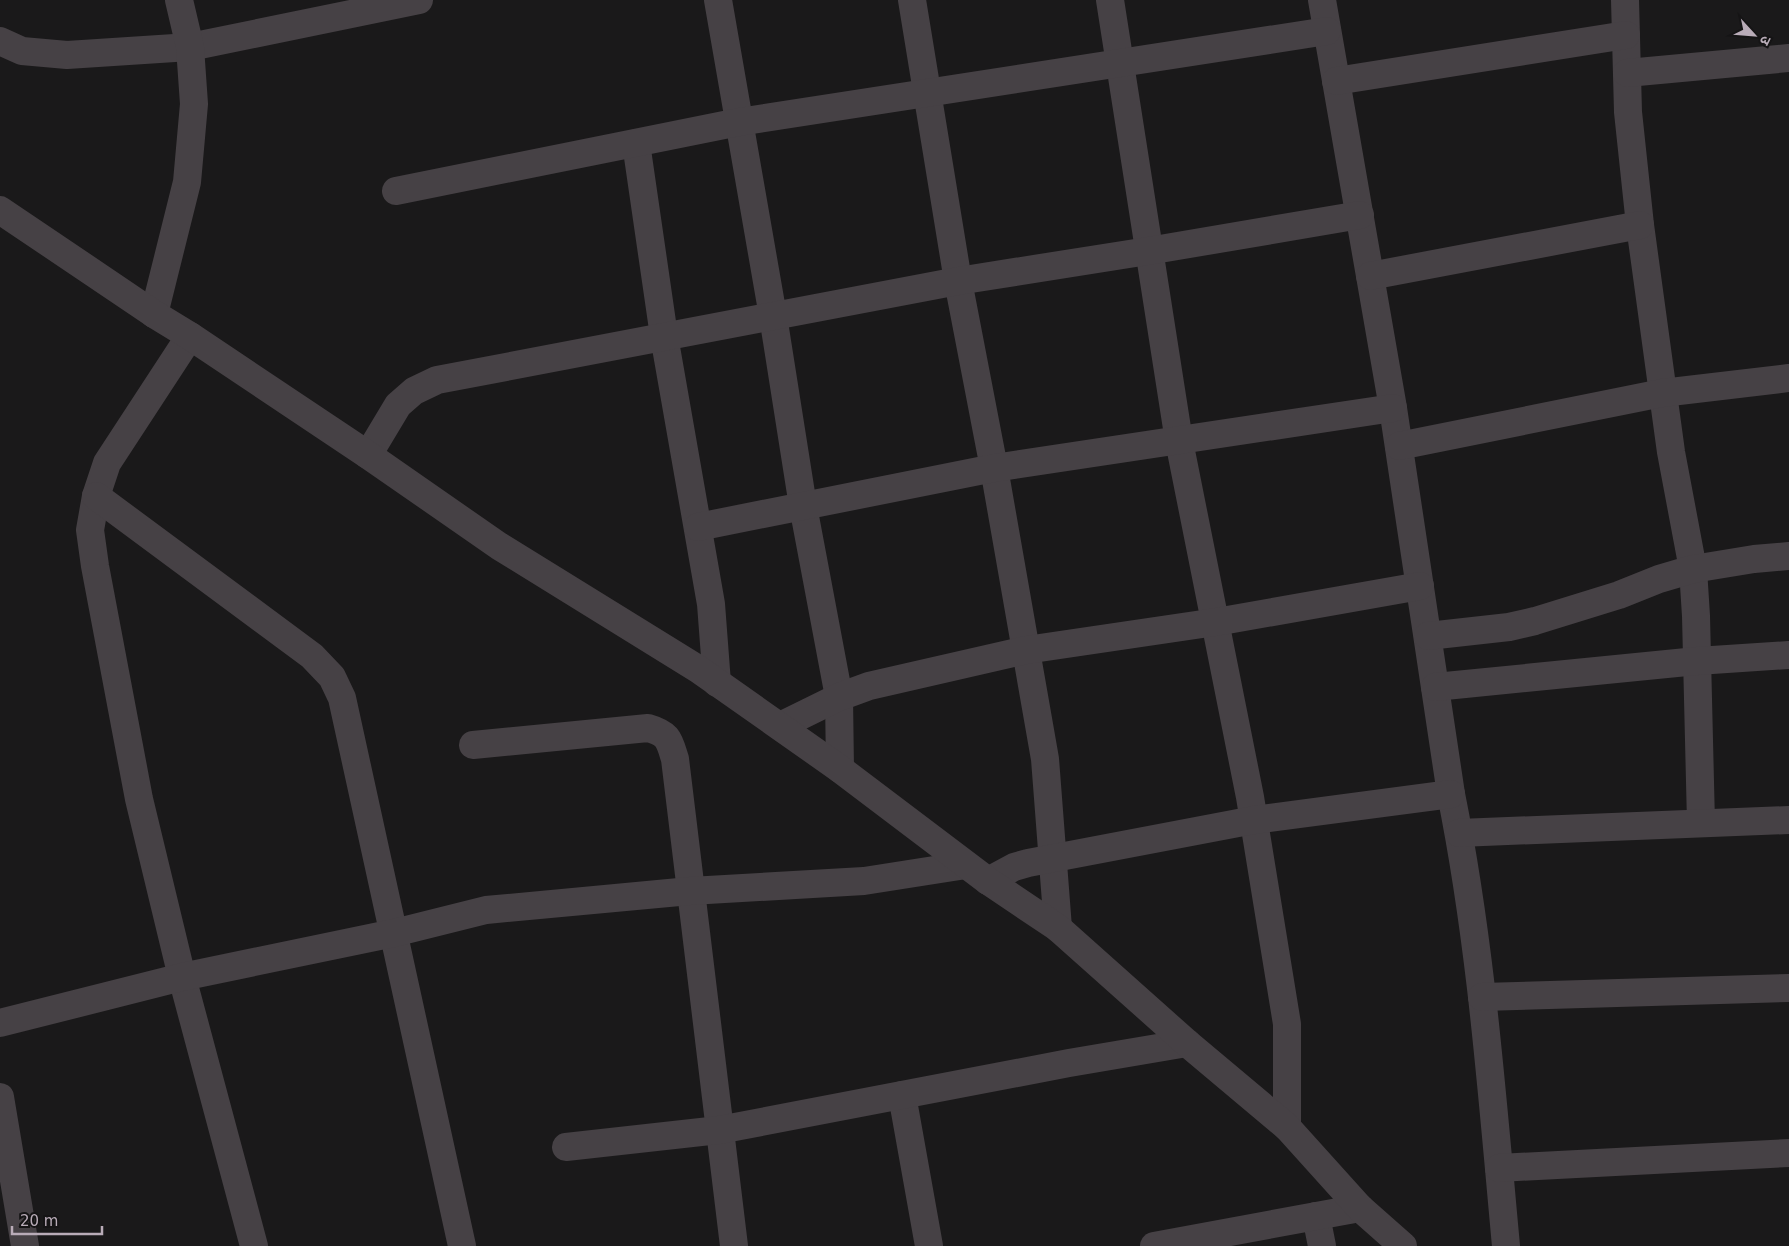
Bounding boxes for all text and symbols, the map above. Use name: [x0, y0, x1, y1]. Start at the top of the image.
north arrow: [1729, 10, 1779, 60]
text: उ: [1756, 34, 1775, 49]
scale bar: [12, 1204, 102, 1236]
text: 20 m: [20, 1212, 58, 1230]

